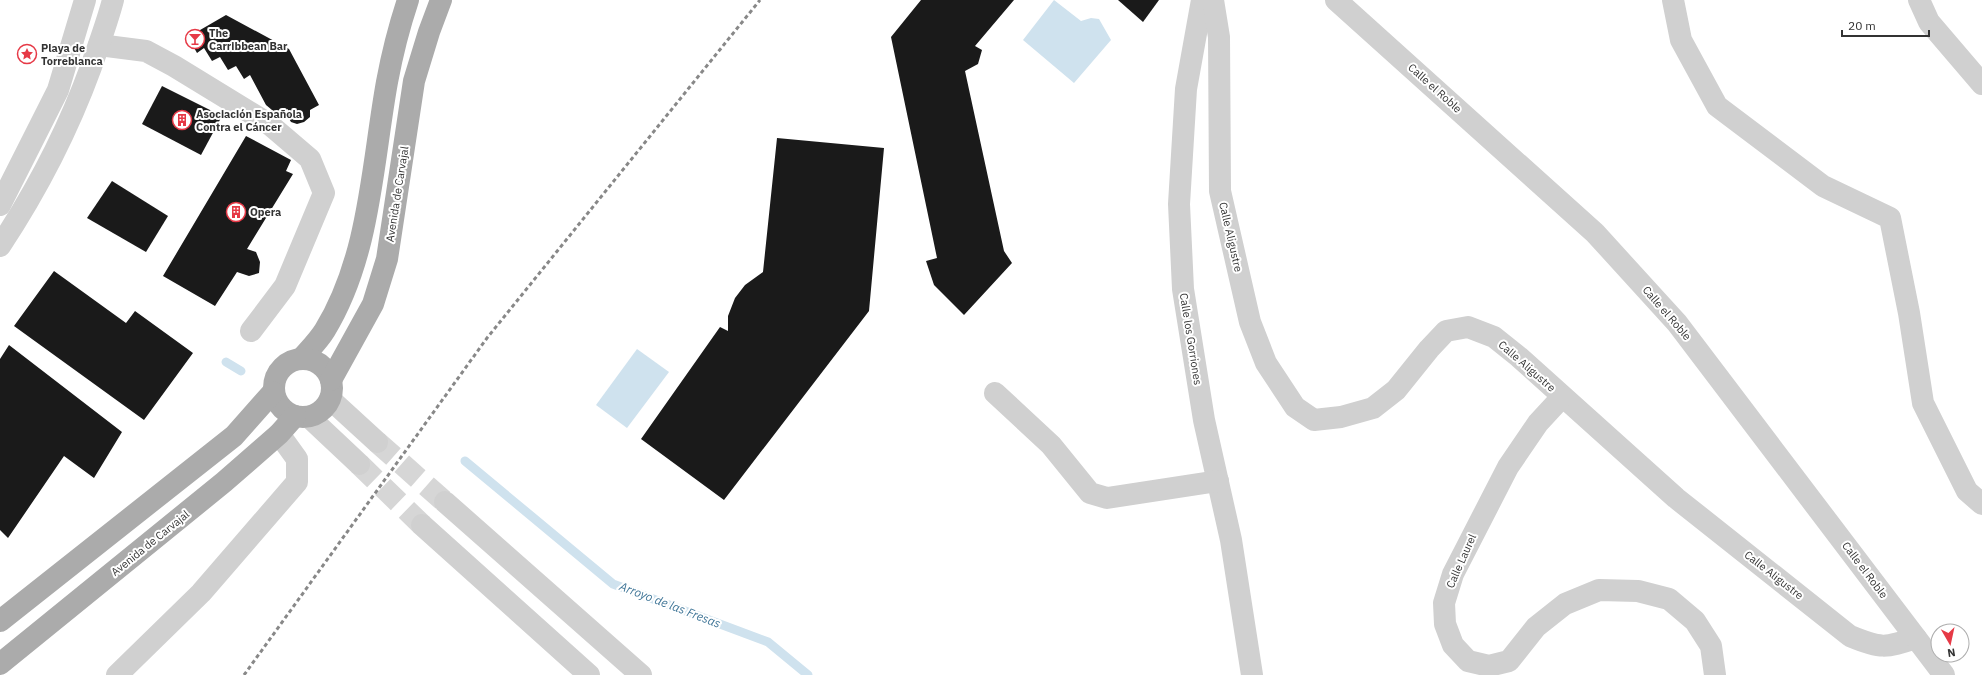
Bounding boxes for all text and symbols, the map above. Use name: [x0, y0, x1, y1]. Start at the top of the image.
scale bar: [1842, 12, 1929, 38]
text: 20 m: [1848, 18, 1876, 33]
place label: The Carribbean Bar: [209, 26, 288, 53]
bar icon: The Carribbean Bar: [184, 28, 206, 50]
place label: Playa de Torreblanca: [41, 41, 103, 68]
place icon: Playa de Torreblanca: [16, 43, 38, 65]
street label: Calle el Roble: [1405, 60, 1465, 116]
place label: Asociación Española Contra el Cáncer: [196, 107, 302, 134]
building icon: Asociación Española Contra el Cáncer: [171, 109, 193, 131]
street label: Avenida de Carvajal: [383, 145, 411, 243]
building icon: Opera: [225, 201, 247, 223]
street label: Calle Aligustre: [1216, 201, 1246, 273]
place label: Opera: [250, 205, 281, 219]
street label: Calle el Roble: [1640, 283, 1694, 343]
street label: Calle los Gorriones: [1177, 292, 1205, 386]
street label: Calle Aligustre: [1496, 337, 1558, 395]
street label: Avenida de Carvajal: [108, 507, 192, 579]
street label: Calle Laurel: [1443, 532, 1479, 590]
street label: Calle el Roble: [1839, 539, 1891, 601]
street label: Calle Aligustre: [1742, 548, 1806, 602]
water label: Arroyo de las Fresas: [617, 578, 723, 631]
north arrow: [1930, 623, 1970, 663]
text: N: [1947, 645, 1957, 660]

